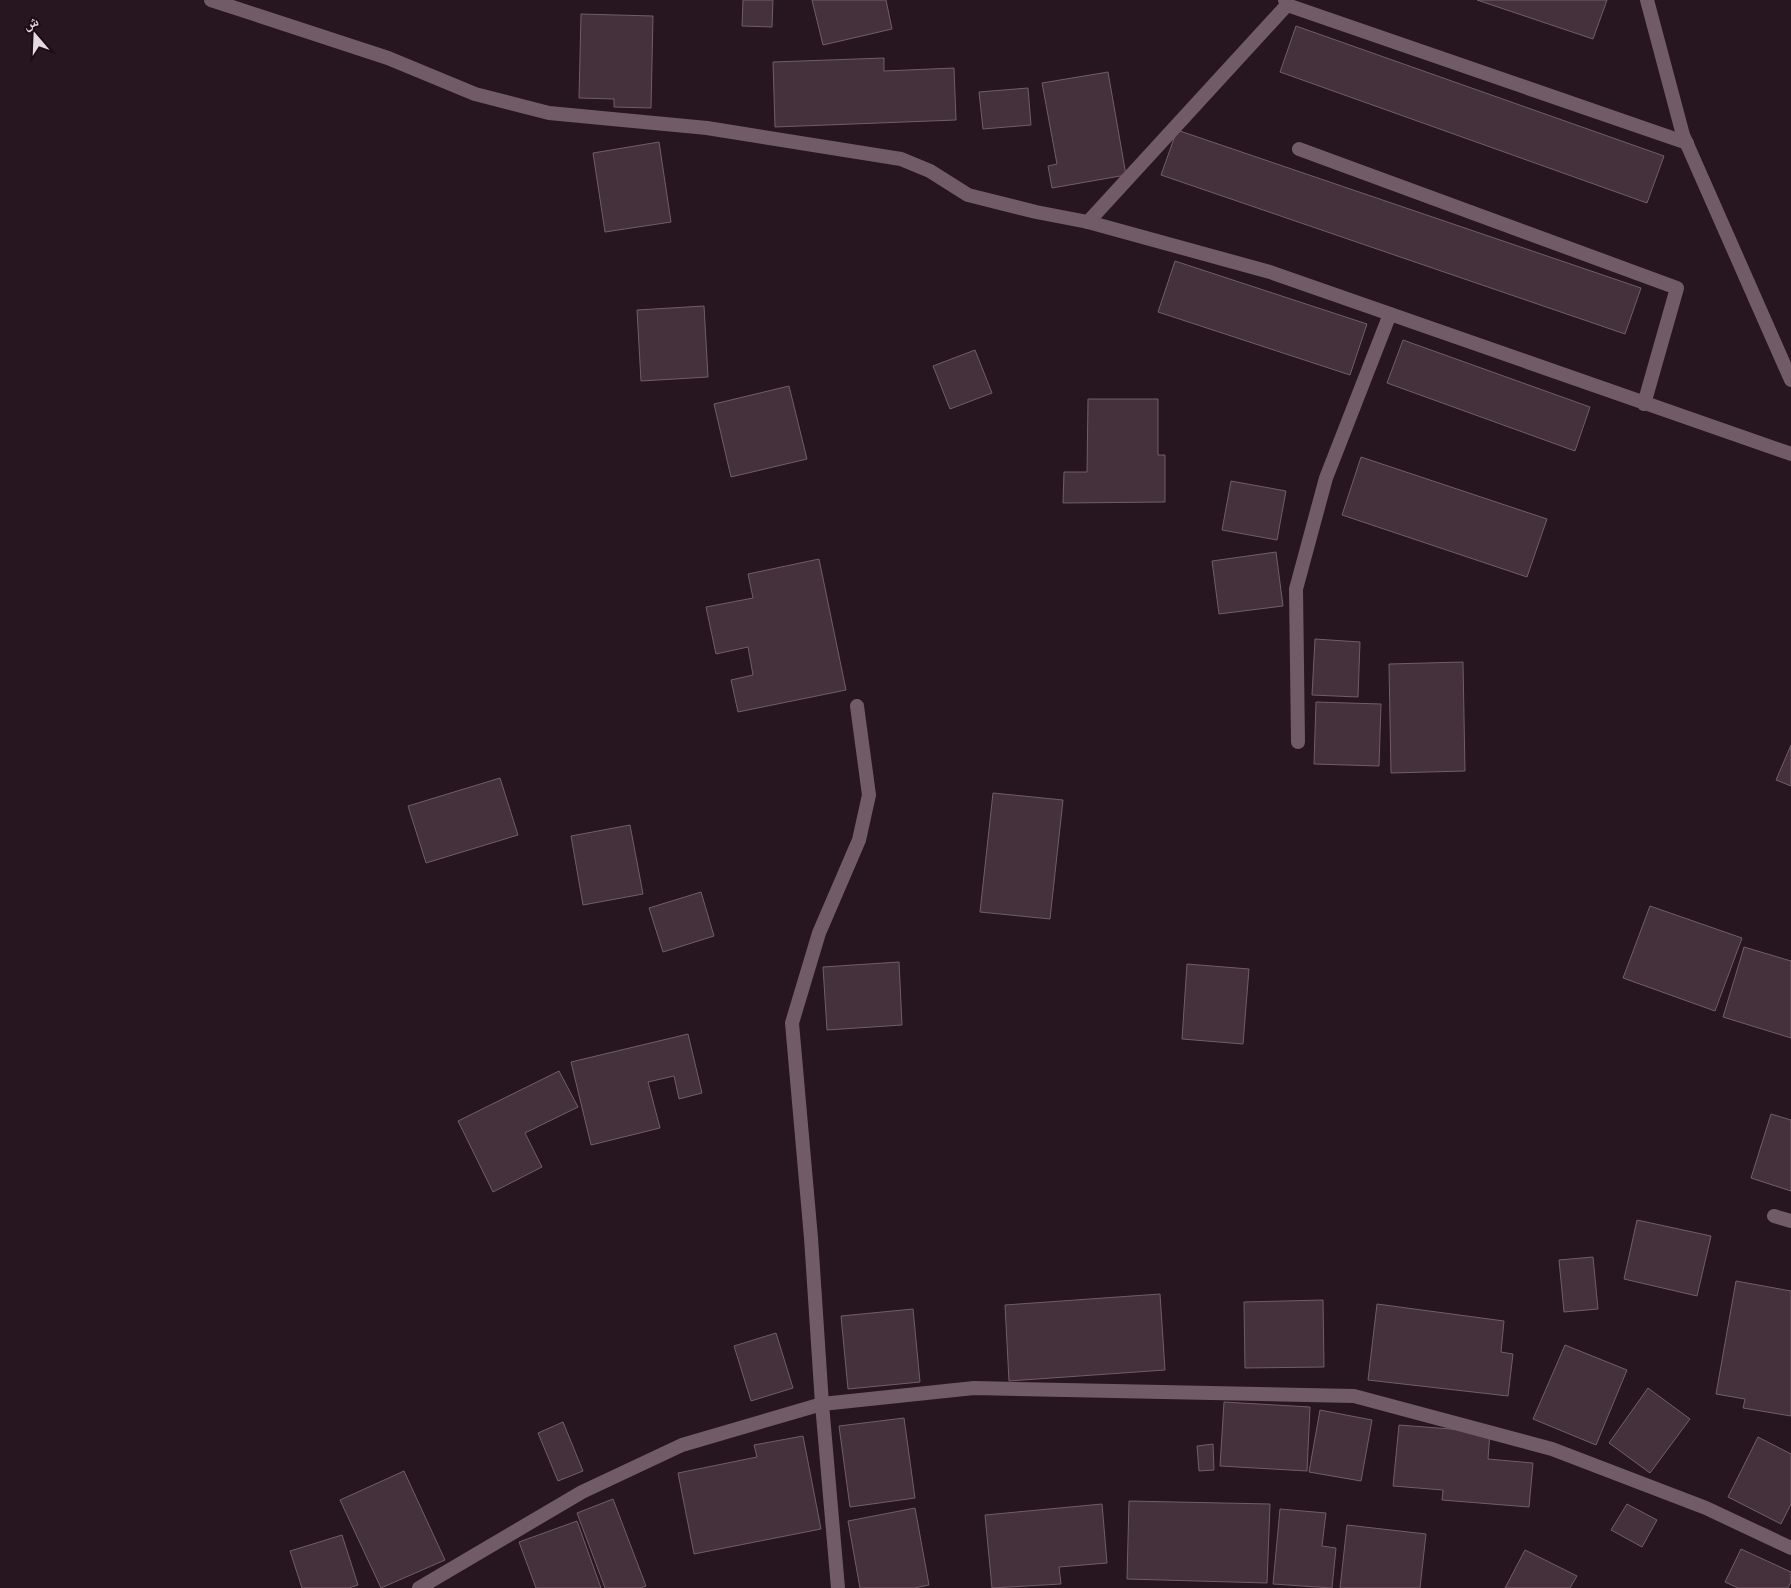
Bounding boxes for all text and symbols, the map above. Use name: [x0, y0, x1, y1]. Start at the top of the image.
north arrow: [10, 10, 60, 60]
text: ش: [21, 13, 41, 34]

